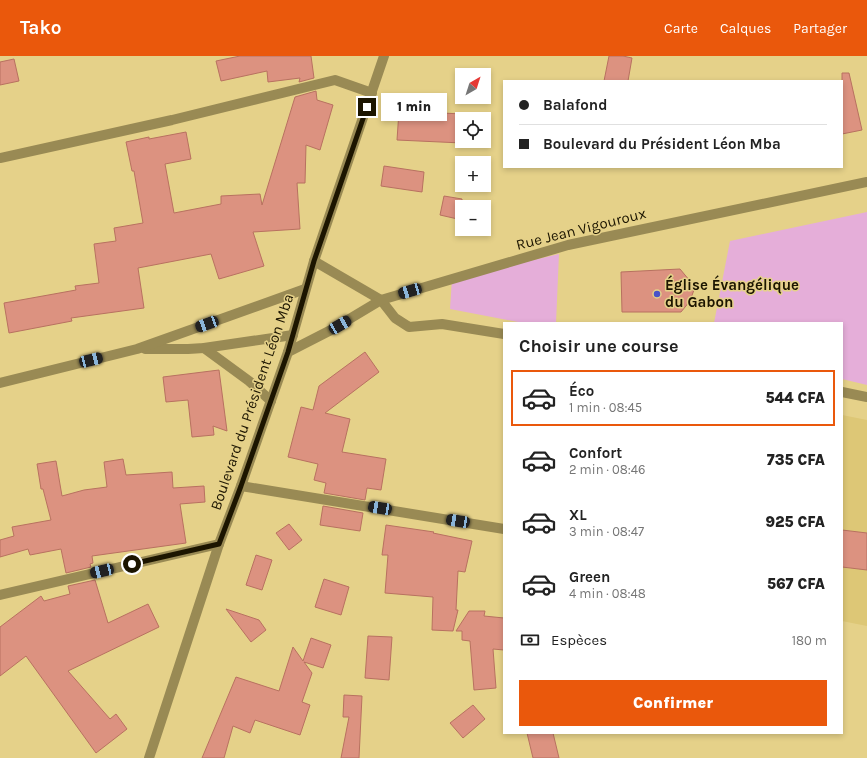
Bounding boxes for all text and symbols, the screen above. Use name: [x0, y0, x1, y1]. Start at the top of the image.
text: Tako: [20, 17, 61, 39]
text: Carte: [664, 20, 698, 37]
text: Calques: [720, 20, 771, 37]
text: Partager: [793, 20, 847, 37]
north arrow: [455, 68, 491, 104]
map controls: [455, 68, 491, 236]
callout: 1 min: [381, 93, 447, 121]
text: Balafond: [543, 96, 607, 114]
route end: [358, 98, 376, 116]
text: 1 min: [397, 99, 431, 114]
button: locate: [455, 112, 491, 148]
text: Boulevard du Président Léon Mba: [543, 135, 781, 153]
button: +: [455, 156, 491, 192]
button: −: [455, 200, 491, 236]
street label: Rue Jean Vigouroux: [514, 204, 648, 254]
place label: Église Évangélique du Gabon: [665, 275, 799, 311]
car: [397, 282, 423, 300]
marker: Église Évangélique du Gabon: [652, 289, 662, 299]
street label: Boulevard du Président Léon Mba: [206, 291, 298, 513]
car: [194, 314, 220, 334]
car: [327, 314, 353, 336]
text: Choisir une course: [519, 335, 678, 357]
car: [78, 351, 104, 369]
icon: car: [521, 380, 557, 416]
text: Éco: [569, 382, 594, 400]
text: 544 CFA: [765, 389, 825, 407]
text: 1 min · 08:45: [569, 400, 642, 415]
icon: car: [521, 442, 557, 478]
text: Confort: [569, 444, 622, 462]
text: 735 CFA: [767, 451, 825, 469]
text: 2 min · 08:46: [569, 462, 645, 477]
car: [367, 500, 393, 516]
icon: car: [521, 504, 557, 540]
text: XL: [569, 506, 587, 524]
car: [445, 513, 471, 529]
text: 925 CFA: [765, 513, 825, 531]
text: 3 min · 08:47: [569, 524, 644, 539]
route start: [123, 555, 141, 573]
car: [89, 562, 115, 580]
icon: car: [521, 566, 557, 602]
text: Green: [569, 568, 610, 586]
text: 567 CFA: [767, 575, 825, 593]
text: 4 min · 08:48: [569, 586, 646, 601]
icon: cash: [519, 629, 541, 651]
text: Espèces: [551, 631, 607, 649]
text: 180 m: [792, 633, 827, 648]
button: Confirmer: [519, 680, 827, 726]

